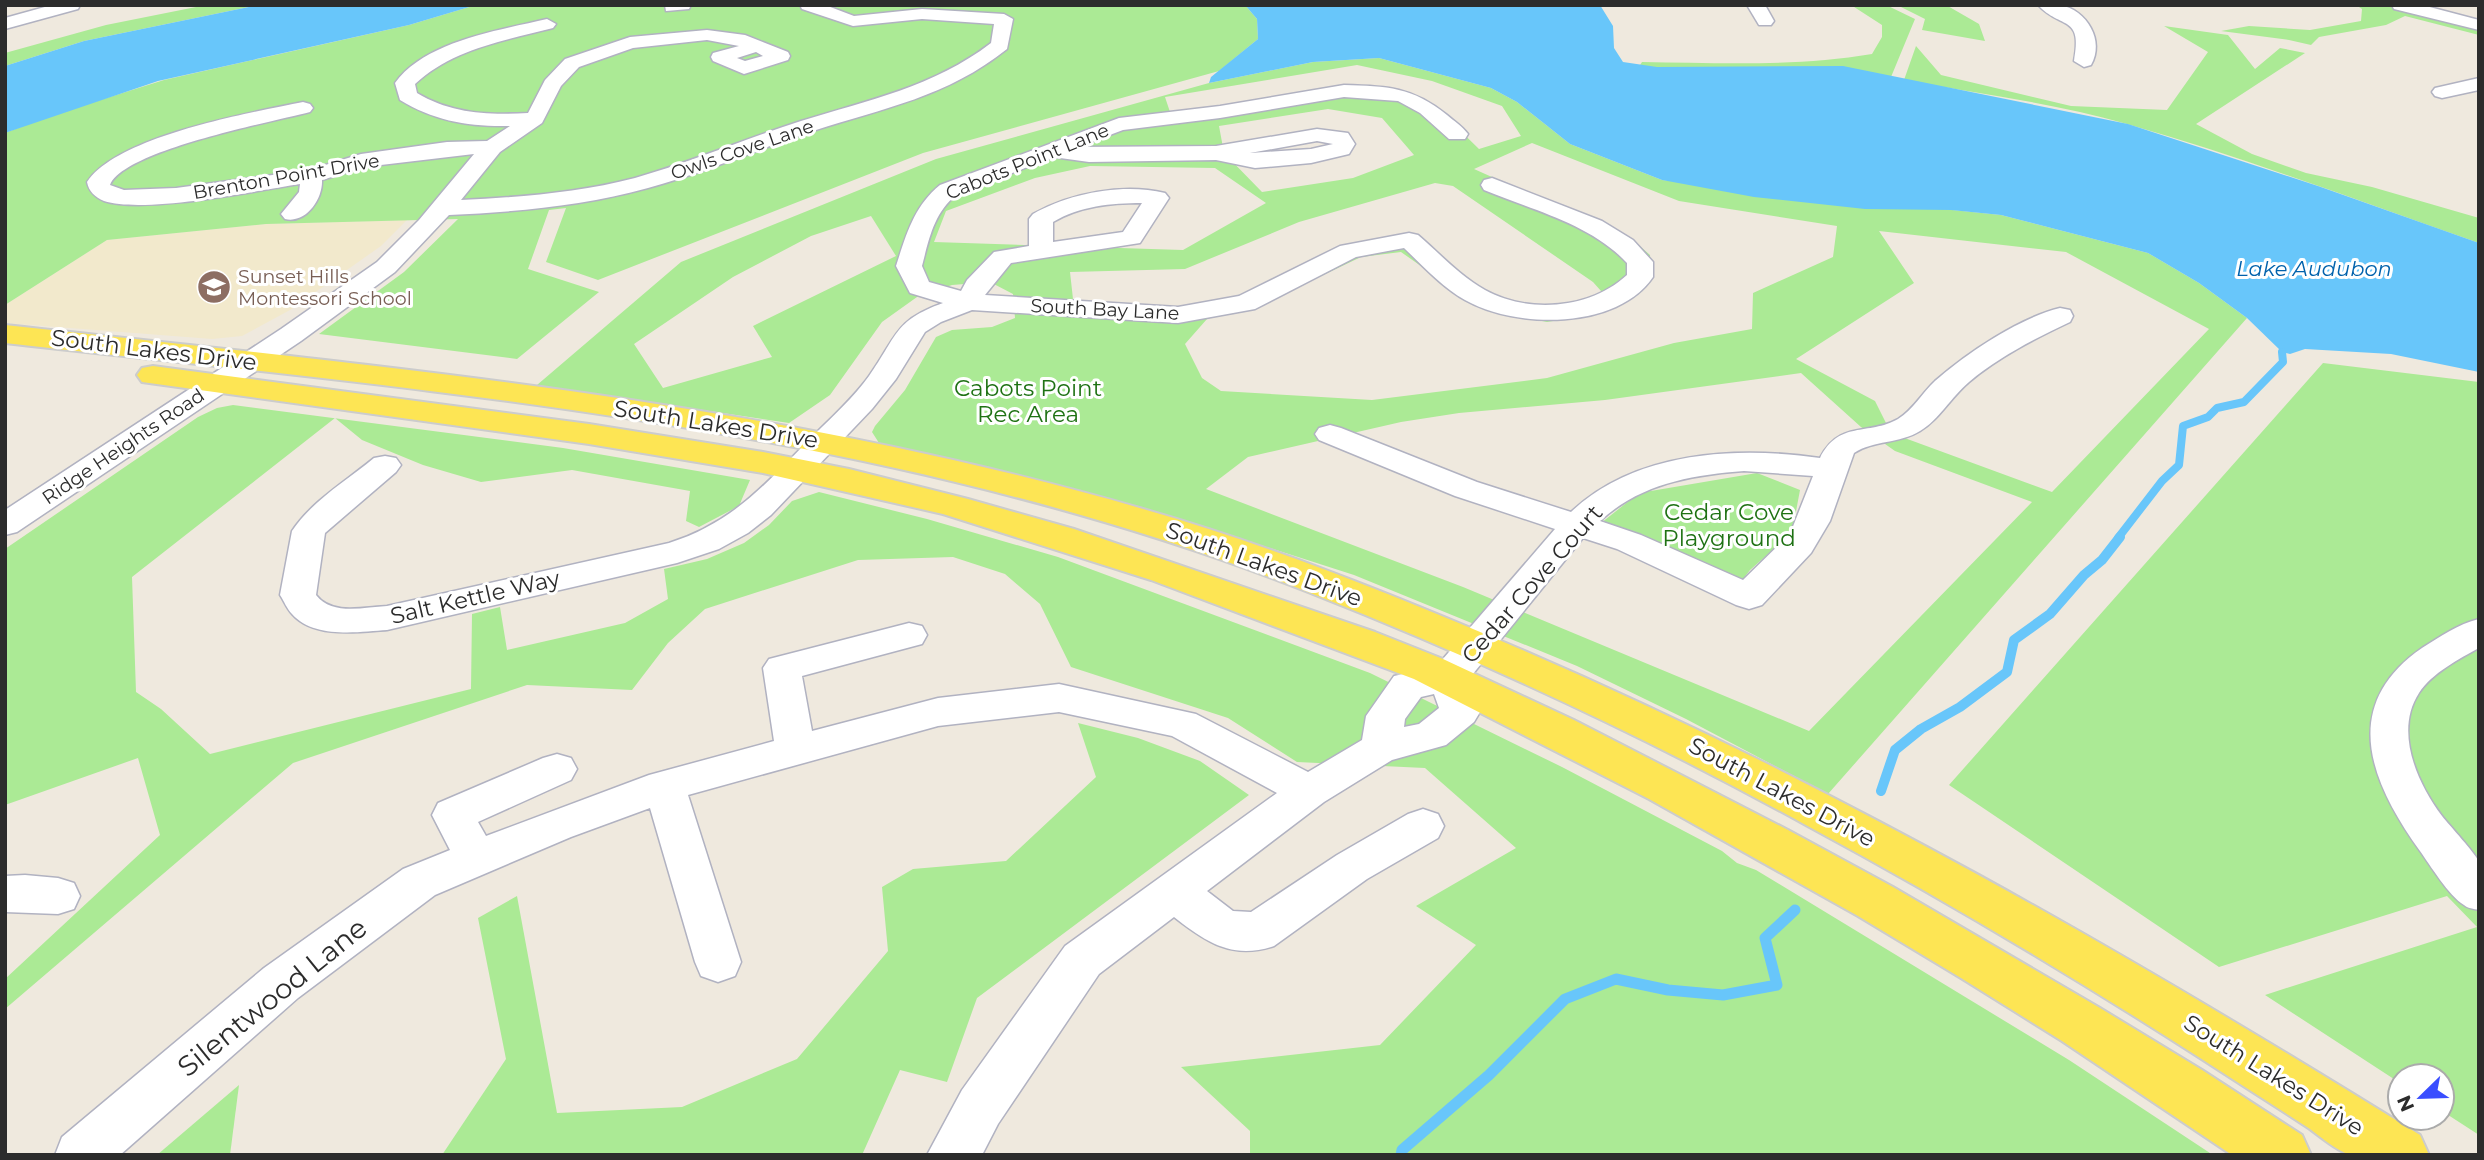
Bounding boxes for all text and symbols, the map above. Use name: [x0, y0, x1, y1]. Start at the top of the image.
street label: Owls Cove Lane: [668, 114, 817, 185]
street label: Cabots Point Lane: [942, 118, 1112, 205]
street label: Brenton Point Drive: [191, 149, 381, 204]
water label: Lake Audubon: [2236, 256, 2392, 281]
place label: Sunset Hills Montessori School: [238, 265, 412, 310]
school or university icon: Sunset Hills Montessori School: [195, 268, 233, 306]
street label: South Bay Lane: [1030, 294, 1180, 325]
street label: South Lakes Drive: [50, 324, 258, 376]
park label: Cabots Point Rec Area: [954, 374, 1102, 428]
street label: Ridge Heights Road: [38, 384, 209, 509]
street label: South Lakes Drive: [612, 394, 820, 454]
park label: Cedar Cove Playground: [1662, 498, 1796, 552]
street label: Cedar Cove Court: [1456, 499, 1608, 669]
street label: South Lakes Drive: [1162, 515, 1366, 613]
street label: Salt Kettle Way: [388, 564, 563, 630]
street label: South Lakes Drive: [1684, 731, 1880, 853]
street label: Silentwood Lane: [170, 910, 374, 1084]
street label: South Lakes Drive: [2179, 1008, 2369, 1142]
north arrow: [2386, 1062, 2456, 1132]
text: N: [2392, 1092, 2419, 1115]

